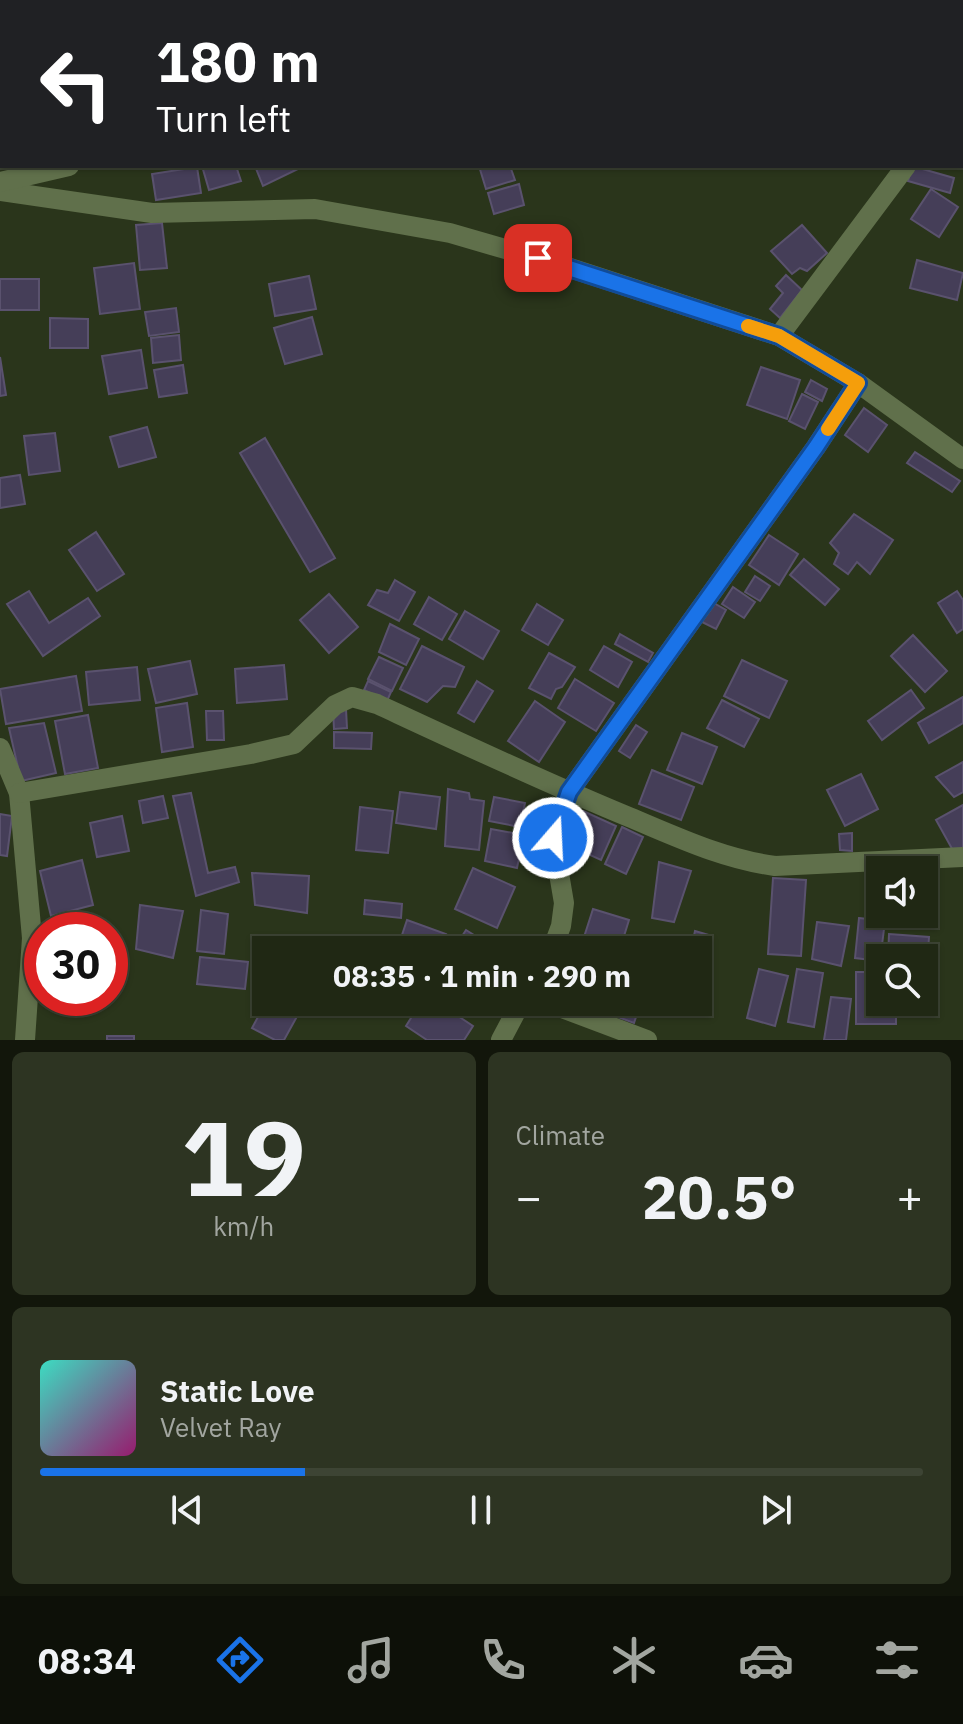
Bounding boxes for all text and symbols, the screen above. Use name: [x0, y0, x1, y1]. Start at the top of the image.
text: 180 m: [156, 25, 320, 97]
icon: left: [24, 32, 128, 136]
text: Turn left: [156, 95, 291, 142]
pin: [504, 224, 572, 292]
icon: arrive: [516, 236, 560, 280]
position arrow: [511, 796, 595, 880]
map controls: [866, 856, 938, 1016]
button: sound: [866, 856, 938, 928]
speed limit sign: 30: [24, 912, 128, 1016]
button: search: [866, 944, 938, 1016]
text: 08:35 · 1 min · 290 m: [333, 956, 631, 995]
text: 19: [181, 1089, 306, 1225]
text: Climate: [516, 1118, 605, 1152]
text: 20.5°: [642, 1157, 797, 1236]
text: −: [516, 1168, 542, 1225]
text: +: [897, 1168, 923, 1225]
text: km/h: [213, 1209, 274, 1243]
text: Static Love: [160, 1371, 315, 1410]
text: Velvet Ray: [160, 1410, 281, 1444]
icon: previous: [165, 1488, 209, 1532]
icon: pause: [459, 1488, 503, 1532]
icon: next: [754, 1488, 798, 1532]
icon: directions: [212, 1632, 268, 1688]
icon: music: [343, 1632, 399, 1688]
icon: phone: [475, 1632, 531, 1688]
icon: climate: [606, 1632, 662, 1688]
icon: car: [738, 1632, 794, 1688]
icon: filters: [869, 1632, 925, 1688]
text: 08:34: [38, 1637, 136, 1684]

